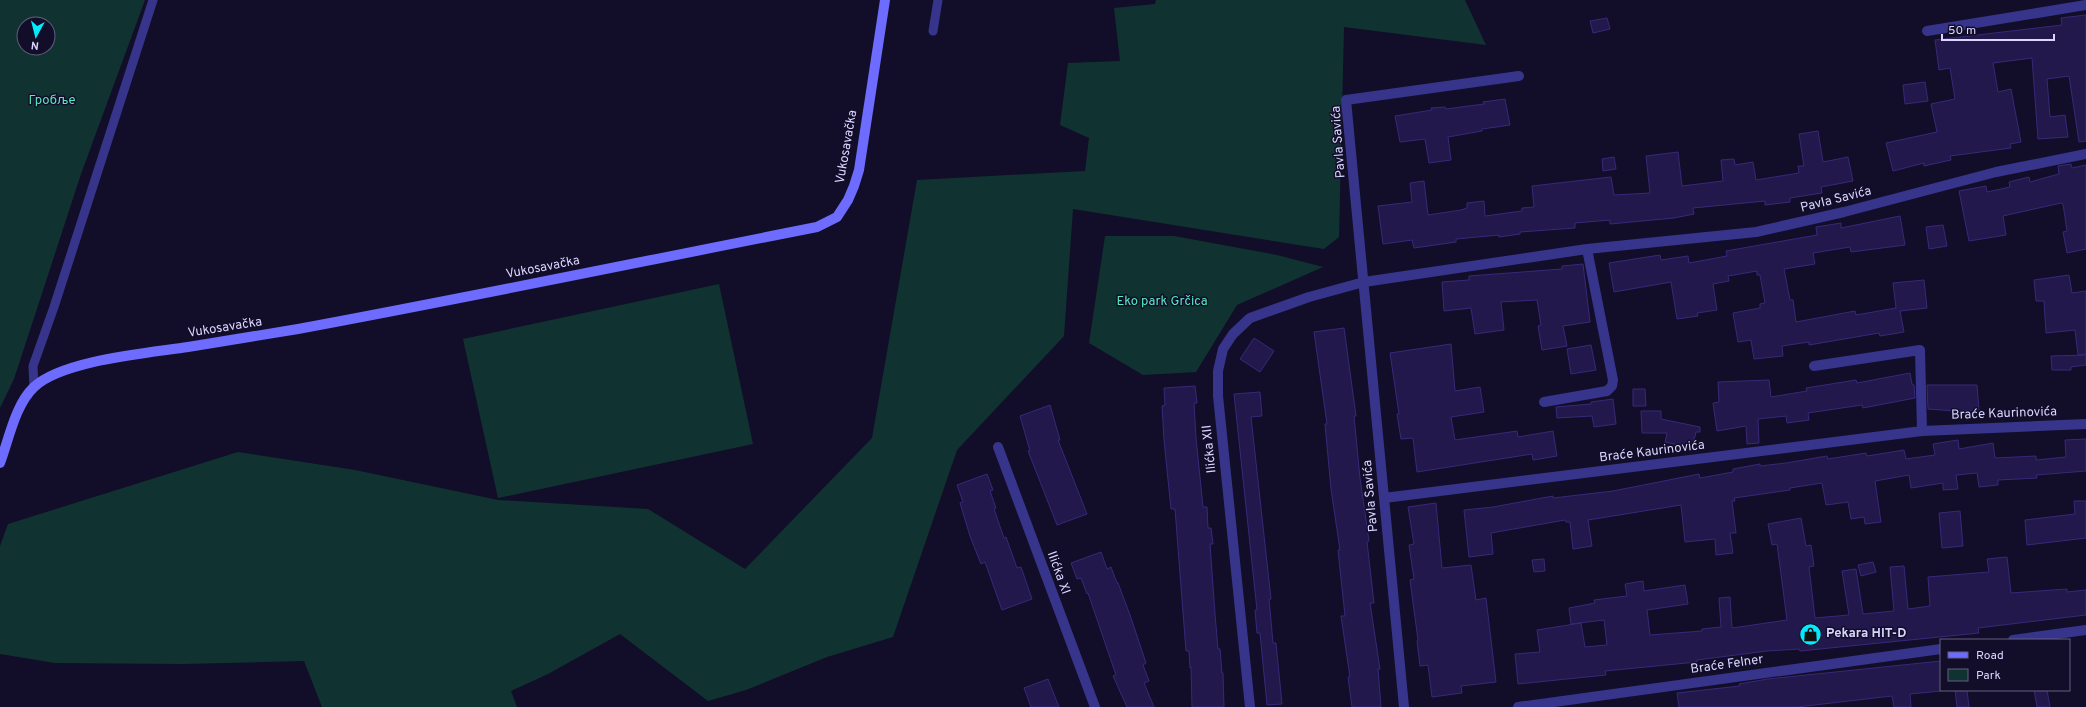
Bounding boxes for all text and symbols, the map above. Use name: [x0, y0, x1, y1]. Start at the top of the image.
north arrow: [16, 16, 56, 56]
scale bar: [1942, 16, 2054, 42]
text: 50 m: [1948, 23, 1976, 39]
text: N: [30, 38, 40, 52]
park label: Гробље: [29, 93, 75, 109]
street label: Pavla Savića: [1328, 105, 1350, 179]
street label: Vukosavačka: [833, 109, 861, 185]
street label: Pavla Savića: [1799, 183, 1873, 217]
street label: Vukosavačka: [505, 253, 581, 283]
park label: Eko park Grčica: [1116, 294, 1208, 310]
street label: Vukosavačka: [187, 314, 263, 342]
street label: Braće Kaurinovića: [1951, 404, 2057, 424]
street label: Ilićka XII: [1200, 424, 1220, 474]
street label: Braće Kaurinovića: [1598, 438, 1706, 466]
street label: Pavla Savića: [1360, 459, 1382, 533]
street label: Ilićka XI: [1043, 549, 1073, 597]
shop icon: Pekara HIT-D: [1798, 621, 1824, 647]
place label: Pekara HIT-D: [1826, 626, 1906, 642]
legend: [1940, 639, 2070, 691]
text: Road: [1976, 648, 2004, 664]
street label: Braće Felner: [1690, 652, 1764, 678]
text: Park: [1976, 668, 2001, 684]

